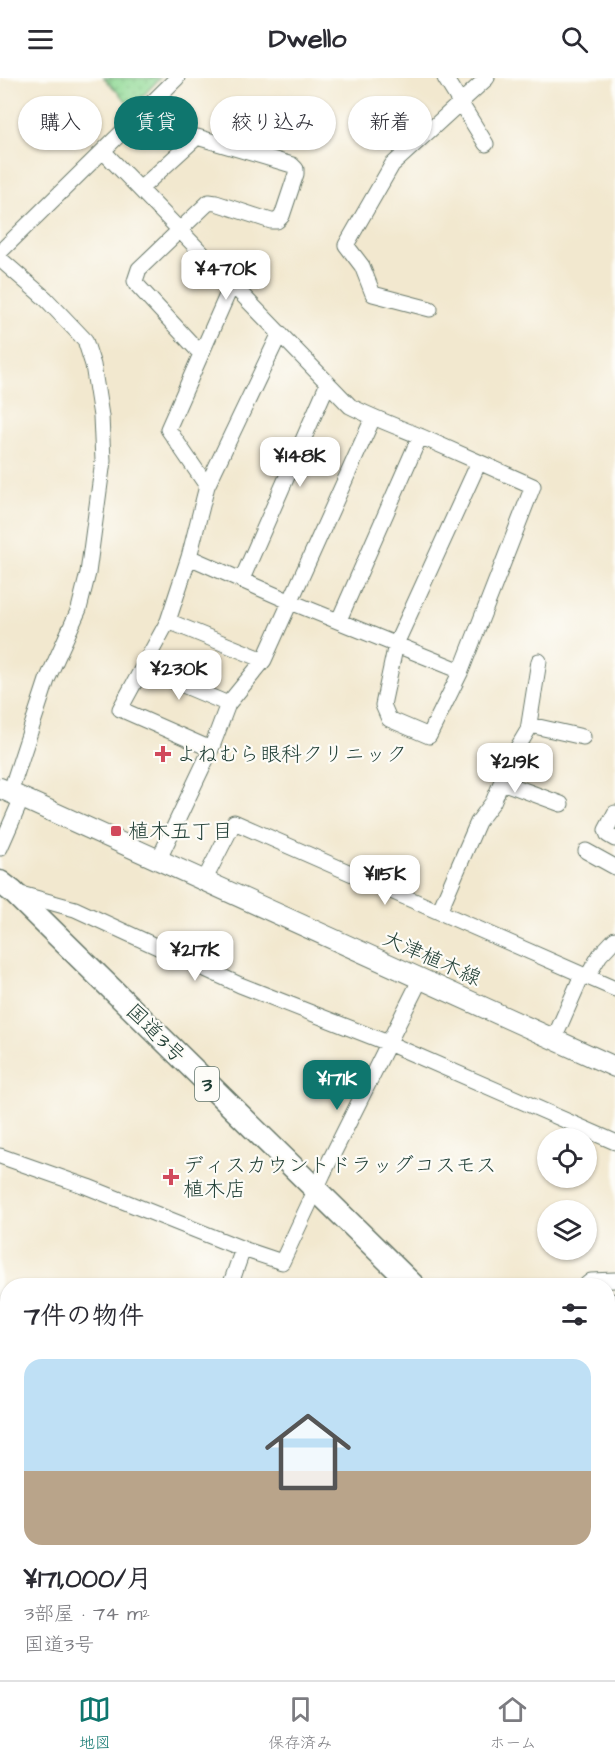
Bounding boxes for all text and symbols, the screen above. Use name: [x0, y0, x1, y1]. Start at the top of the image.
text: Dwello: [269, 20, 346, 58]
icon: menu: [24, 23, 57, 56]
icon: search: [558, 23, 591, 56]
chip: 購入: [18, 96, 102, 150]
chip: 賃貸: [114, 96, 198, 150]
chip: 絞り込み: [210, 96, 336, 150]
chip: 新着: [348, 96, 432, 150]
pin: ¥470K: [184, 250, 268, 301]
text: ¥470K: [195, 255, 257, 283]
pin: ¥148K: [258, 437, 342, 488]
text: ¥148K: [274, 442, 326, 470]
pin: ¥230K: [137, 650, 221, 701]
text: ¥230K: [150, 655, 208, 683]
place label: よねむら眼科クリニック: [176, 740, 407, 769]
pin: ¥219K: [473, 743, 557, 794]
marker: よねむら眼科クリニック: [154, 745, 172, 763]
text: ¥219K: [491, 748, 539, 776]
place label: 植木五丁目: [128, 817, 233, 846]
marker: 植木五丁目: [109, 824, 123, 838]
pin: ¥115K: [343, 855, 427, 906]
text: ¥115K: [364, 860, 406, 888]
street label: 大津植木線: [378, 924, 486, 993]
pin: ¥217K: [153, 931, 237, 982]
text: ¥217K: [170, 936, 220, 964]
street label: 国道3号: [119, 997, 192, 1070]
pin: ¥171K: [295, 1060, 379, 1111]
text: ¥171K: [317, 1065, 357, 1093]
road number: 3: [195, 1067, 219, 1101]
map controls: [537, 1128, 597, 1260]
button: locate: [537, 1128, 597, 1188]
place label: ディスカウントドラッグコスモス 植木店: [183, 1151, 497, 1204]
marker: ディスカウントドラッグコスモス 植木店: [164, 1170, 178, 1184]
button: layers: [537, 1200, 597, 1260]
text: 7件の物件: [24, 1298, 144, 1334]
icon: filters: [558, 1298, 591, 1331]
icon: home: [254, 1398, 362, 1506]
text: ¥171,000/月: [24, 1561, 152, 1597]
text: 3部屋 · 74 m²: [24, 1600, 150, 1628]
text: 国道3号: [24, 1631, 94, 1659]
tab: 地図: [78, 1693, 111, 1754]
tab: 保存済み: [268, 1693, 332, 1754]
tab: ホーム: [489, 1693, 537, 1754]

